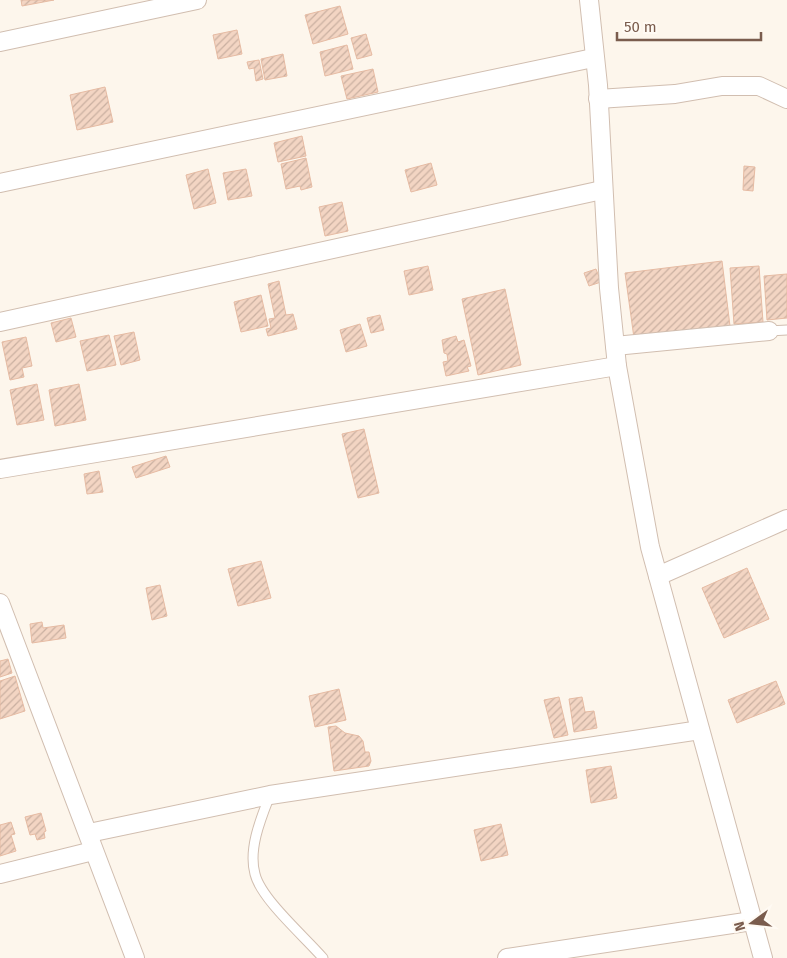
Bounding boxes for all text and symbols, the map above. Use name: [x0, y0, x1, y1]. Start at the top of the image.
scale bar: [617, 10, 761, 42]
text: 50 m: [624, 18, 657, 36]
north arrow: [727, 898, 777, 948]
text: N: [731, 920, 749, 933]

